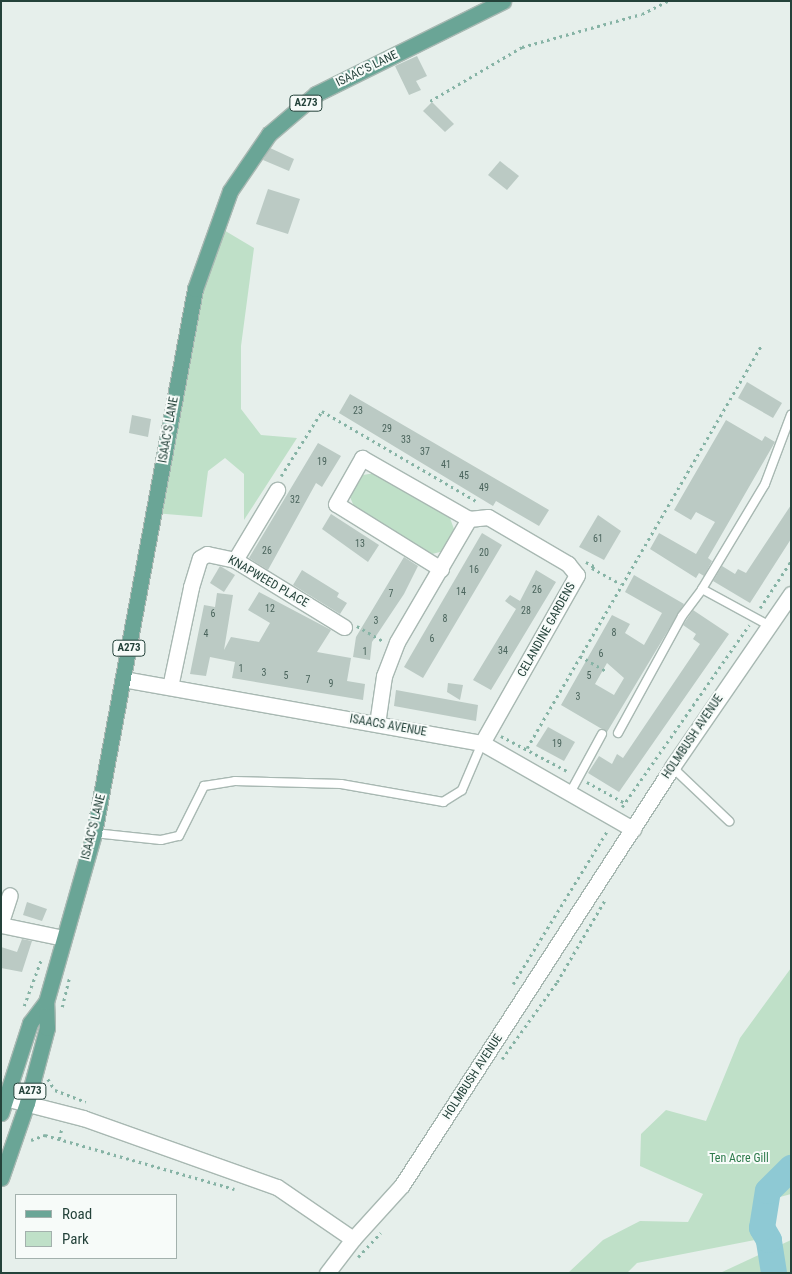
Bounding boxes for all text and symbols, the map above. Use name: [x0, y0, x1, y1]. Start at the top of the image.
street label: ISAAC'S LANE: [334, 48, 400, 90]
road number: A273: [288, 95, 324, 112]
street label: ISAAC'S LANE: [156, 396, 182, 464]
house number: 23: [353, 405, 363, 417]
house number: 29: [382, 423, 392, 435]
house number: 33: [401, 434, 411, 446]
house number: 37: [420, 446, 430, 458]
house number: 19: [317, 456, 327, 468]
house number: 41: [441, 459, 451, 471]
house number: 45: [459, 470, 469, 482]
house number: 49: [479, 482, 489, 494]
house number: 32: [290, 494, 300, 506]
house number: 61: [593, 533, 603, 545]
house number: 13: [355, 538, 365, 550]
house number: 26: [262, 545, 272, 557]
house number: 20: [479, 547, 489, 559]
street label: KNAPWEED PLACE: [225, 553, 311, 611]
house number: 16: [469, 564, 479, 576]
street label: CELANDINE GARDENS: [515, 580, 579, 680]
house number: 26: [532, 584, 542, 596]
house number: 14: [456, 586, 466, 598]
house number: 7: [389, 588, 393, 600]
house number: 12: [265, 603, 275, 615]
house number: 28: [521, 605, 531, 617]
house number: 6: [211, 608, 215, 620]
house number: 8: [443, 613, 447, 625]
house number: 3: [374, 615, 378, 627]
house number: 8: [612, 627, 616, 639]
house number: 4: [204, 628, 208, 640]
house number: 6: [430, 633, 434, 645]
road number: A273: [112, 640, 146, 656]
house number: 34: [498, 645, 508, 657]
house number: 1: [363, 646, 367, 658]
house number: 6: [599, 648, 603, 660]
house number: 1: [239, 663, 243, 675]
house number: 3: [262, 667, 266, 679]
house number: 5: [284, 670, 288, 682]
house number: 5: [587, 670, 591, 682]
house number: 7: [306, 674, 310, 686]
house number: 9: [329, 678, 333, 690]
house number: 3: [576, 691, 580, 703]
street label: HOLMBUSH AVENUE: [660, 692, 726, 782]
street label: ISAACS AVENUE: [348, 712, 428, 740]
house number: 19: [552, 738, 562, 750]
street label: ISAAC'S LANE: [79, 793, 109, 861]
street label: HOLMBUSH AVENUE: [440, 1032, 506, 1122]
road number: A273: [12, 1082, 48, 1100]
park label: Ten Acre Gill: [709, 1152, 769, 1166]
legend: [15, 1194, 178, 1259]
text: Road: [62, 1205, 92, 1223]
text: Park: [62, 1230, 89, 1248]

